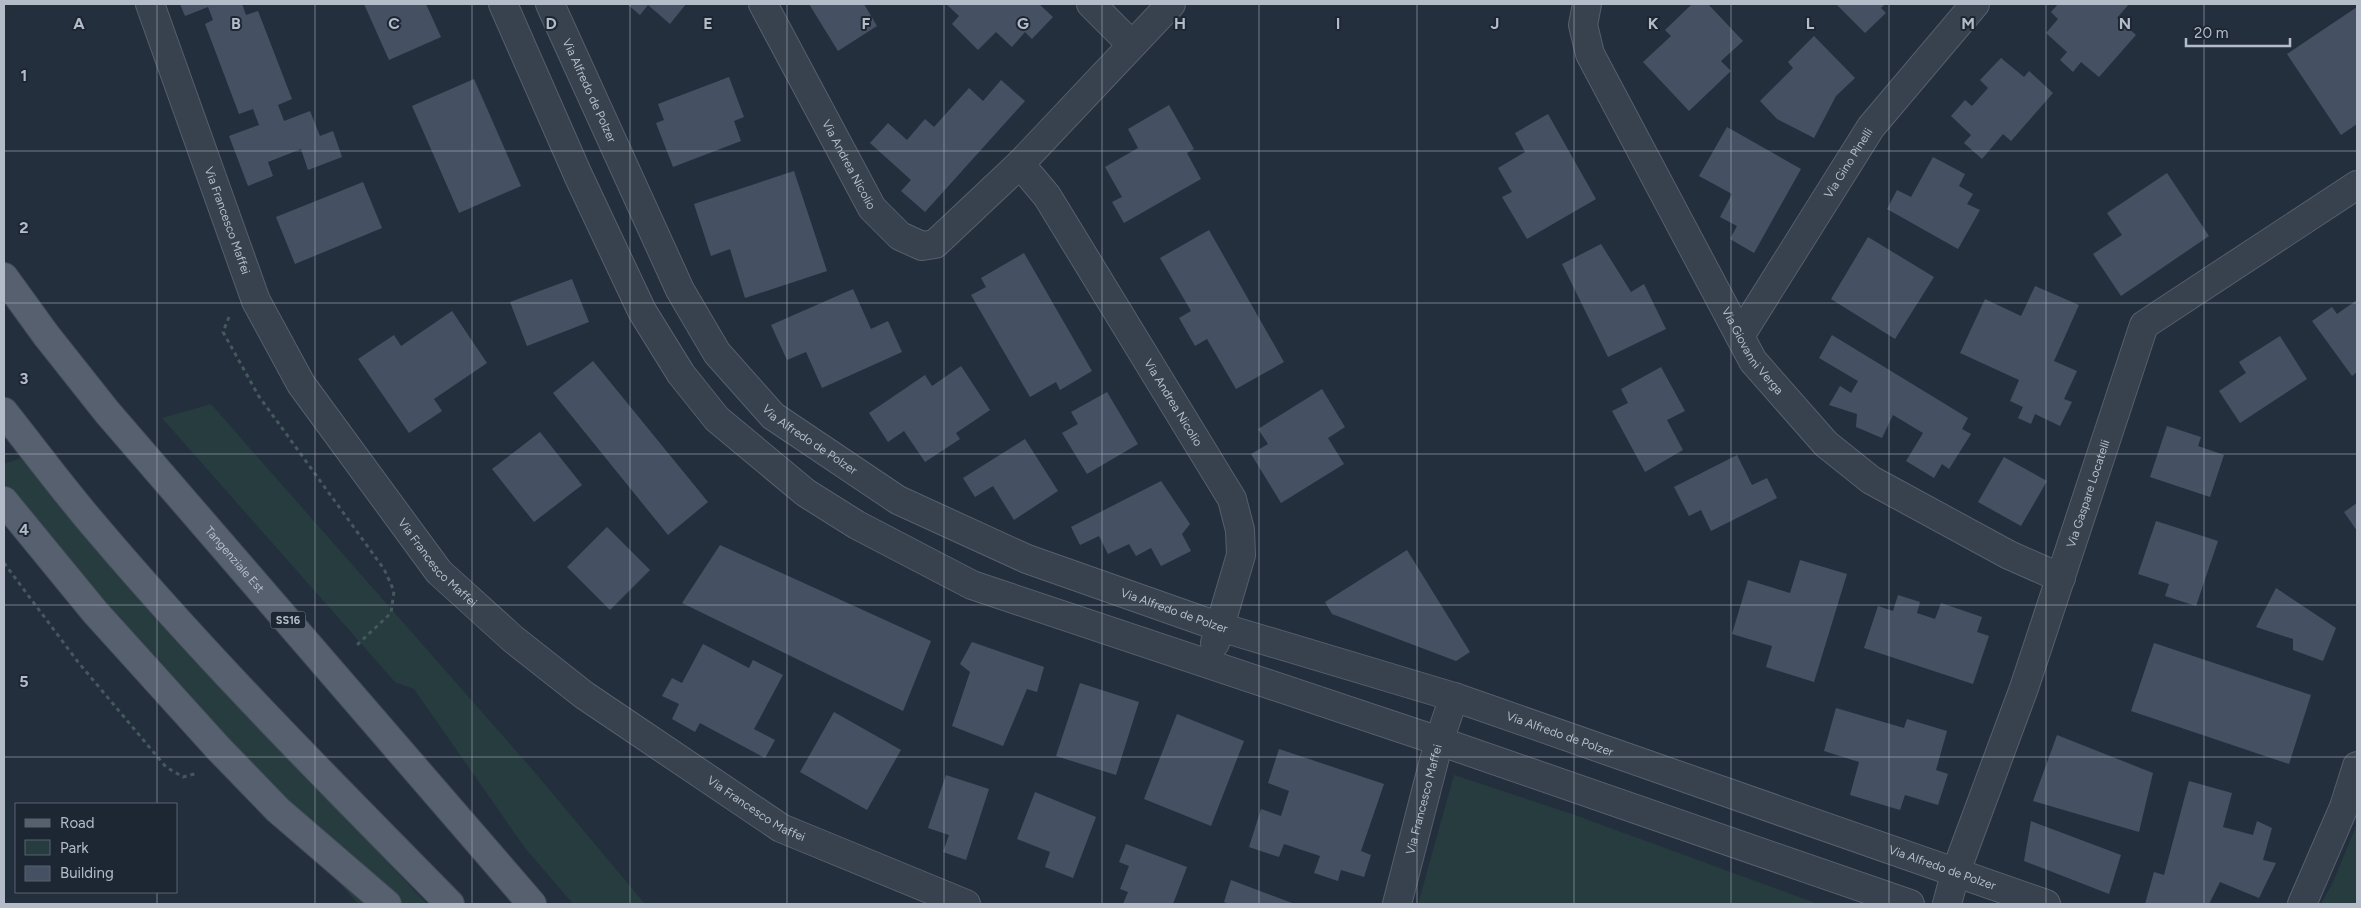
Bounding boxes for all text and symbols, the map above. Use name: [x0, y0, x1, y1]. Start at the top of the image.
text: A: [73, 14, 85, 33]
text: B: [231, 14, 241, 33]
text: C: [388, 14, 400, 33]
text: D: [545, 14, 557, 33]
text: E: [703, 14, 713, 33]
text: F: [862, 14, 871, 33]
text: G: [1017, 14, 1029, 33]
text: H: [1174, 14, 1186, 33]
text: I: [1336, 14, 1340, 33]
text: J: [1491, 14, 1499, 33]
text: K: [1648, 14, 1659, 33]
text: L: [1806, 14, 1815, 33]
text: M: [1961, 14, 1975, 33]
text: N: [2119, 14, 2131, 33]
scale bar: [2186, 15, 2290, 47]
text: 20 m: [2194, 24, 2228, 42]
street label: Via Alfredo de Polzer: [560, 36, 619, 145]
text: 1: [21, 66, 27, 85]
street label: Via Andrea Nicolio: [819, 117, 878, 212]
street label: Via Gino Pinelli: [1821, 126, 1875, 201]
street label: Via Francesco Maffei: [202, 165, 253, 276]
text: 2: [19, 218, 29, 237]
street label: Via Giovanni Verga: [1719, 305, 1786, 397]
street label: Via Andrea Nicolio: [1141, 356, 1205, 449]
text: 3: [20, 369, 29, 388]
street label: Via Alfredo de Polzer: [759, 402, 860, 477]
street label: Via Gaspare Locatelli: [2064, 438, 2113, 550]
street label: Via Francesco Maffei: [395, 516, 480, 610]
text: 4: [19, 520, 29, 539]
street label: Tangenziale Est: [202, 524, 267, 596]
street label: Via Alfredo de Polzer: [1119, 586, 1229, 636]
road number: SS16: [270, 612, 306, 628]
text: 5: [19, 672, 29, 691]
street label: Via Alfredo de Polzer: [1504, 709, 1615, 759]
street label: Via Francesco Maffei: [1403, 743, 1445, 856]
street label: Via Francesco Maffei: [705, 773, 807, 844]
legend: [15, 803, 178, 893]
text: Road: [60, 814, 95, 832]
text: Park: [60, 839, 89, 857]
street label: Via Alfredo de Polzer: [1887, 843, 1998, 893]
text: Building: [60, 864, 114, 882]

